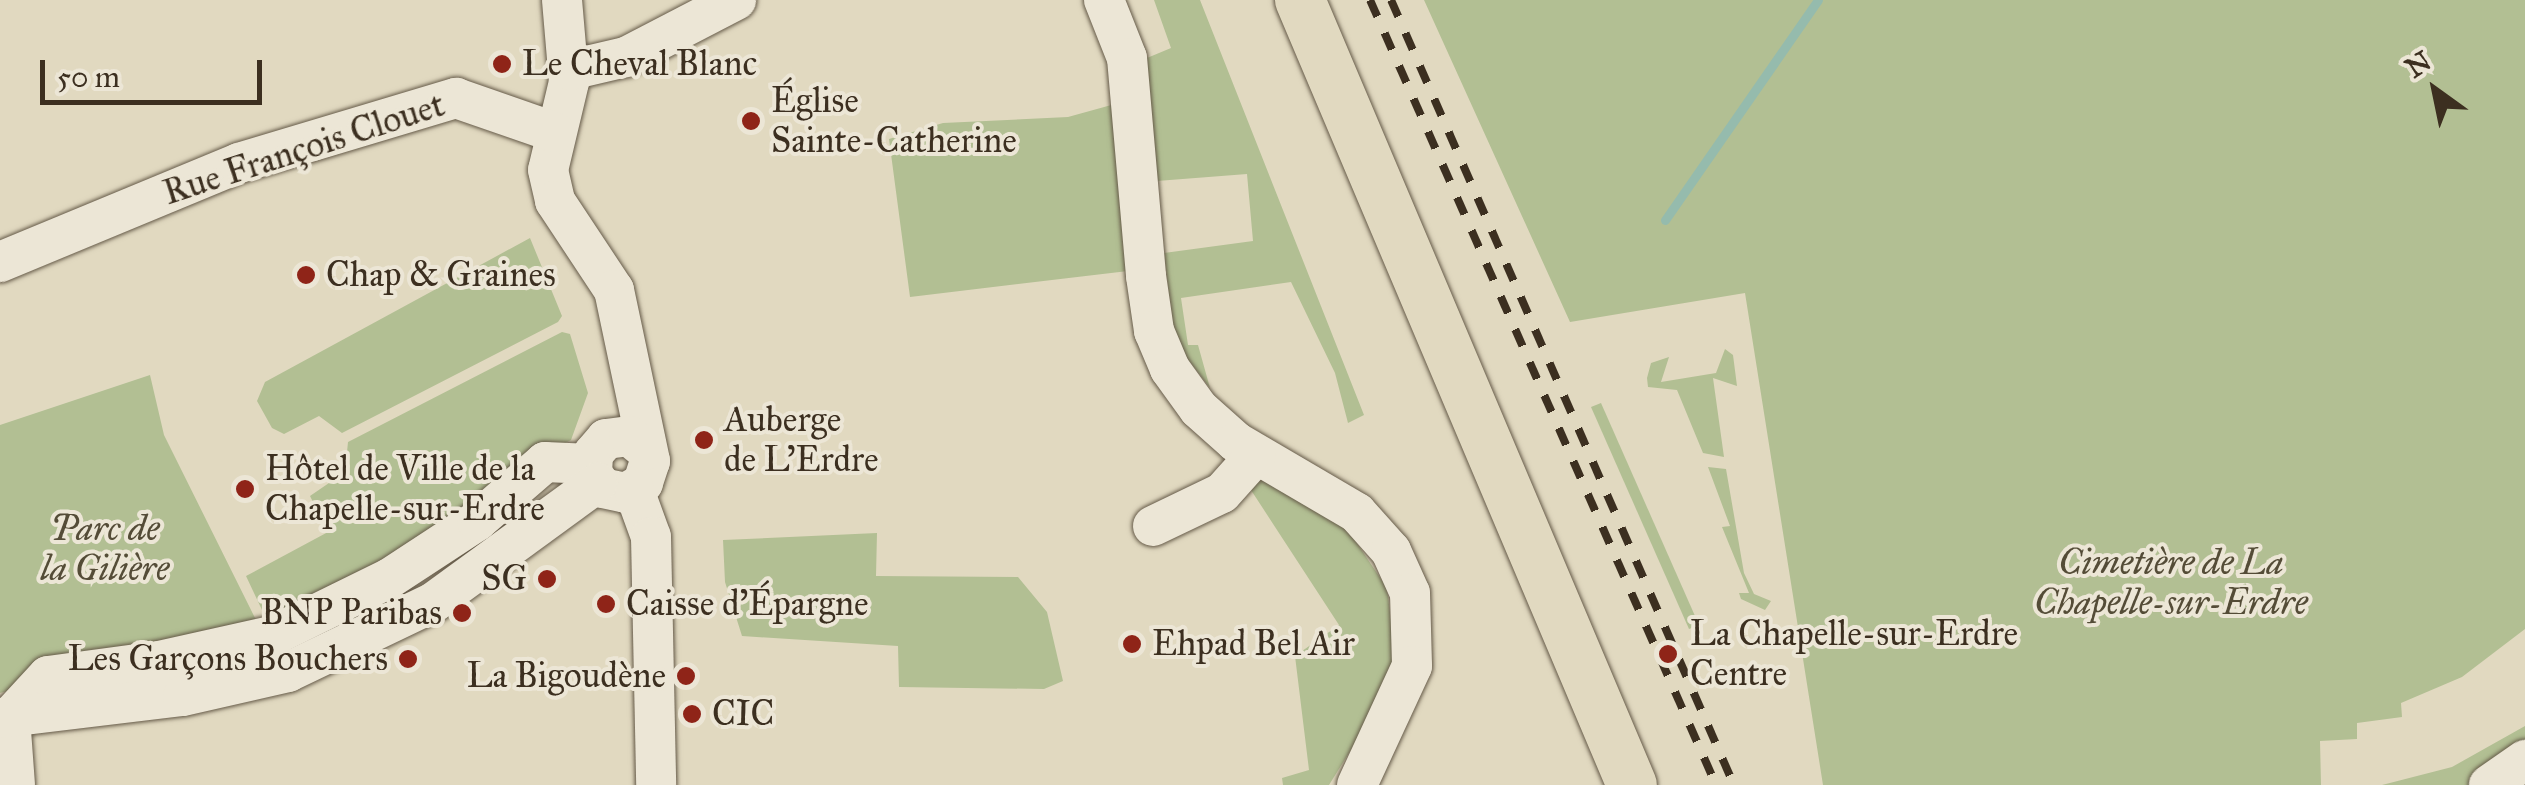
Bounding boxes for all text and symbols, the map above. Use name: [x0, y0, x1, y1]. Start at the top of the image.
scale bar: [45, 40, 268, 102]
north arrow: [2385, 40, 2485, 140]
place label: Le Cheval Blanc: [522, 43, 757, 85]
text: N: [2399, 43, 2438, 86]
marker: Le Cheval Blanc: [491, 53, 513, 75]
text: 50 m: [57, 59, 120, 95]
place label: Église Sainte-Catherine: [771, 80, 1017, 162]
street label: Rue François Clouet: [158, 84, 450, 214]
marker: Église Sainte-Catherine: [740, 110, 762, 132]
place label: Chap & Graines: [326, 254, 556, 296]
marker: Chap & Graines: [295, 264, 317, 286]
place label: Auberge de L'Erdre: [724, 399, 878, 481]
marker: Auberge de L'Erdre: [693, 429, 715, 451]
place label: Hôtel de Ville de la Chapelle-sur-Erdre: [265, 448, 545, 530]
marker: Hôtel de Ville de la Chapelle-sur-Erdre: [234, 478, 256, 500]
park label: Parc de la Gilière: [41, 508, 169, 590]
park label: Cimetière de La Chapelle-sur-Erdre: [2034, 542, 2308, 624]
place label: SG: [481, 558, 527, 600]
marker: SG: [536, 568, 558, 590]
place label: Caisse d'Épargne: [626, 583, 869, 625]
place label: BNP Paribas: [261, 592, 442, 634]
marker: Caisse d'Épargne: [595, 593, 617, 615]
marker: BNP Paribas: [451, 602, 473, 624]
place label: La Chapelle-sur-Erdre Centre: [1690, 613, 2018, 695]
place label: Ehpad Bel Air: [1152, 623, 1355, 665]
marker: Ehpad Bel Air: [1121, 633, 1143, 655]
place label: Les Garçons Bouchers: [68, 638, 388, 680]
marker: La Chapelle-sur-Erdre Centre: [1655, 641, 1681, 667]
marker: Les Garçons Bouchers: [397, 648, 419, 670]
place label: La Bigoudène: [467, 655, 666, 697]
marker: La Bigoudène: [675, 665, 697, 687]
place label: CIC: [712, 693, 774, 735]
marker: CIC: [681, 703, 703, 725]

